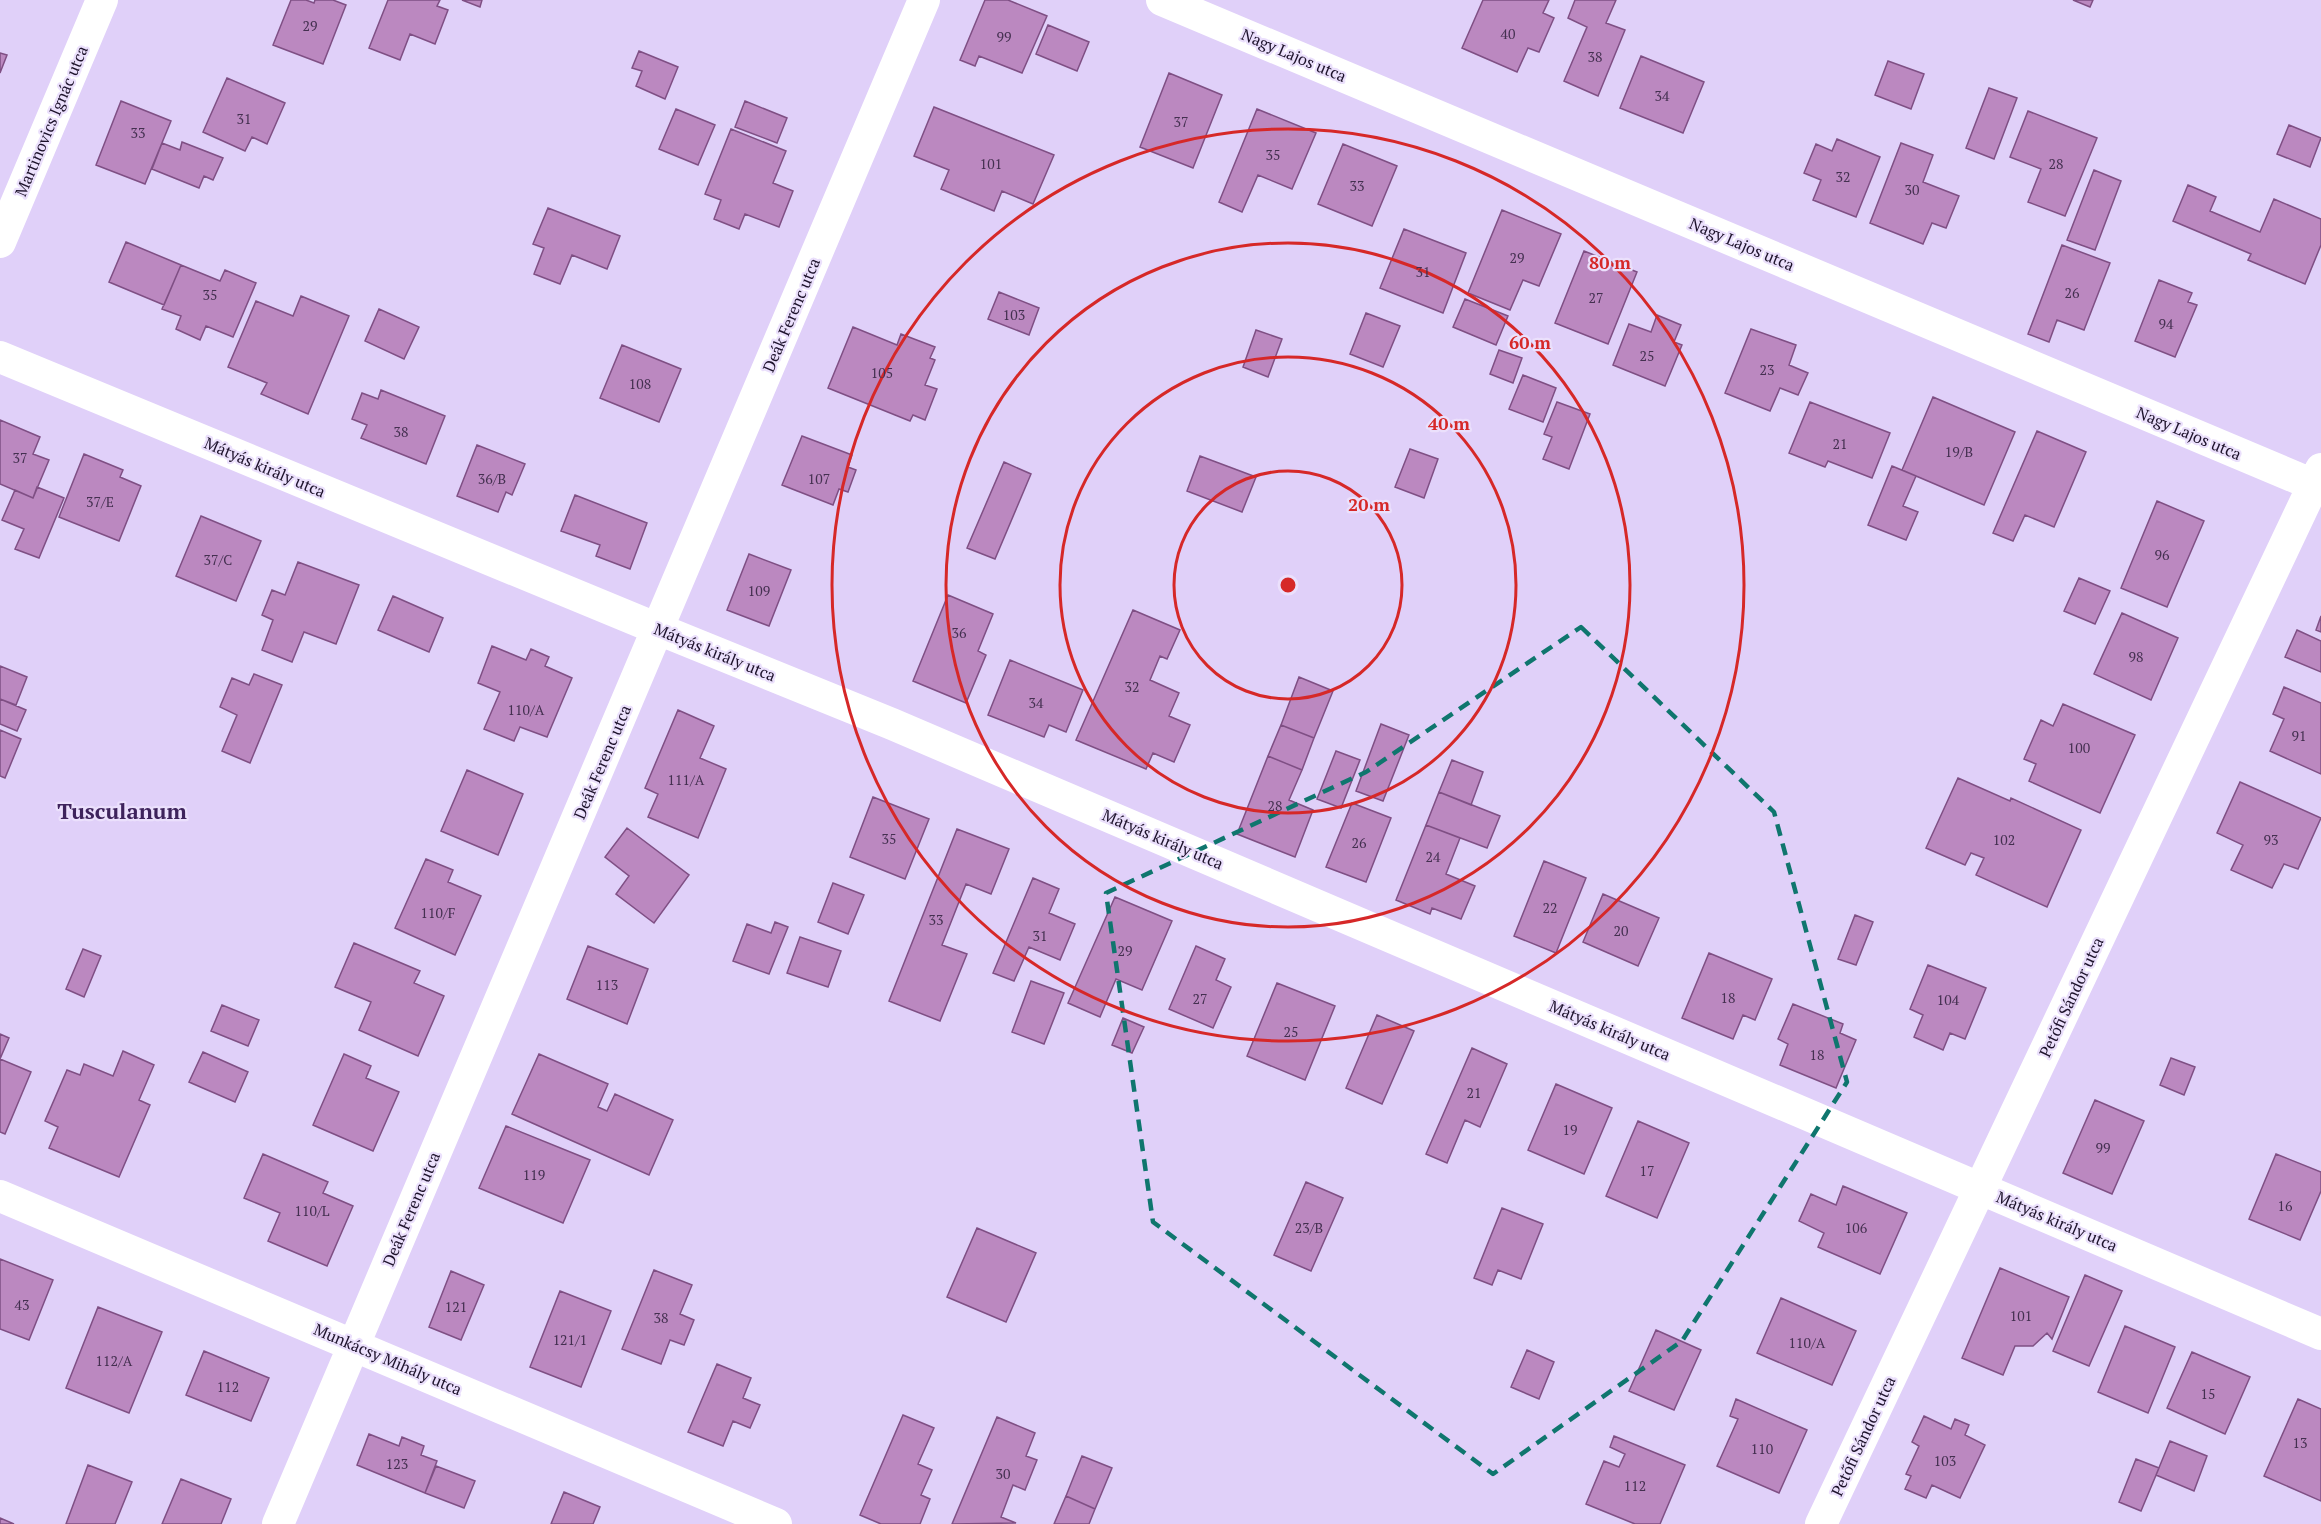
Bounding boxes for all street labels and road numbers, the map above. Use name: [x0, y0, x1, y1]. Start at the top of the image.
street label: Nagy Lajos utca: [1238, 23, 1350, 87]
street label: Martinovics Ignác utca: [9, 42, 93, 200]
street label: Nagy Lajos utca: [1686, 212, 1798, 276]
street label: Deák Ferenc utca: [757, 255, 825, 375]
street label: Nagy Lajos utca: [2133, 401, 2245, 465]
street label: Mátyás király utca: [201, 432, 329, 502]
street label: Mátyás király utca: [651, 618, 779, 686]
street label: Deák Ferenc utca: [568, 702, 636, 822]
street label: Mátyás király utca: [1099, 804, 1227, 874]
street label: Petőfi Sándor utca: [2034, 933, 2108, 1061]
street label: Mátyás király utca: [1546, 995, 1674, 1065]
street label: Deák Ferenc utca: [377, 1149, 445, 1269]
street label: Mátyás király utca: [1993, 1186, 2121, 1256]
street label: Munkácsy Mihály utca: [311, 1318, 465, 1400]
street label: Petőfi Sándor utca: [1826, 1372, 1900, 1500]

